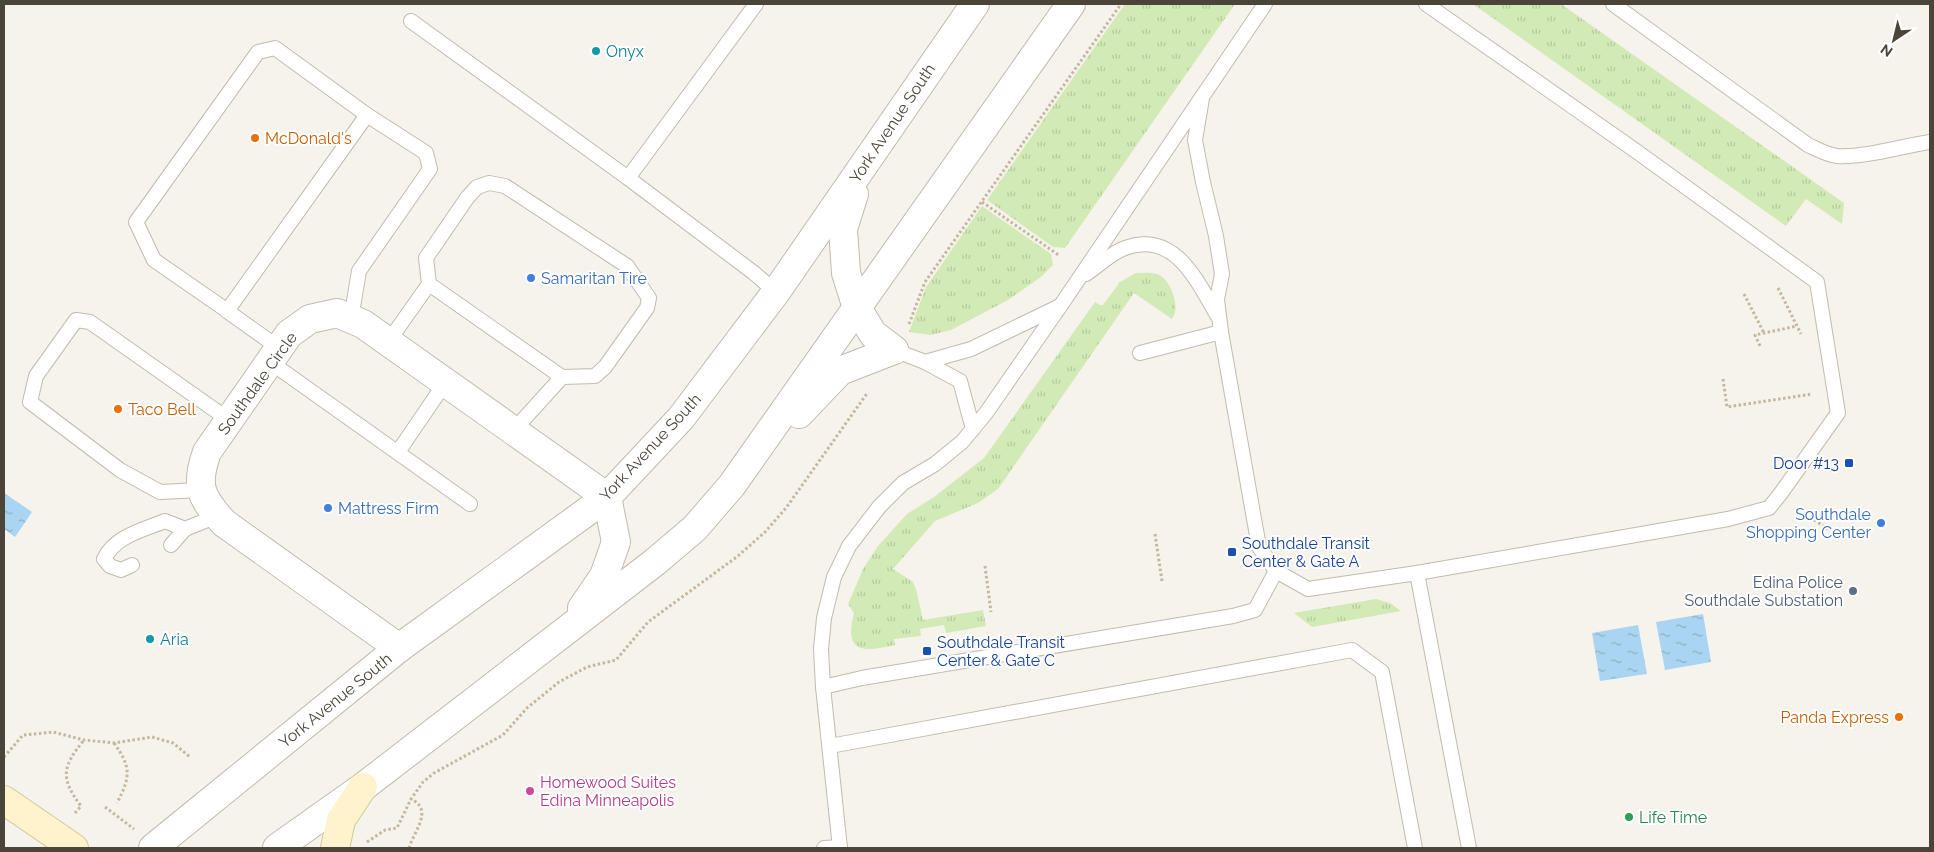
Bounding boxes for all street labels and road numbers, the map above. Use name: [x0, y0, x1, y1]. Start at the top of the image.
street label: York Avenue South: [845, 60, 939, 187]
street label: Southdale Circle: [214, 328, 301, 438]
street label: York Avenue South: [596, 390, 705, 505]
street label: York Avenue South: [275, 649, 396, 752]

